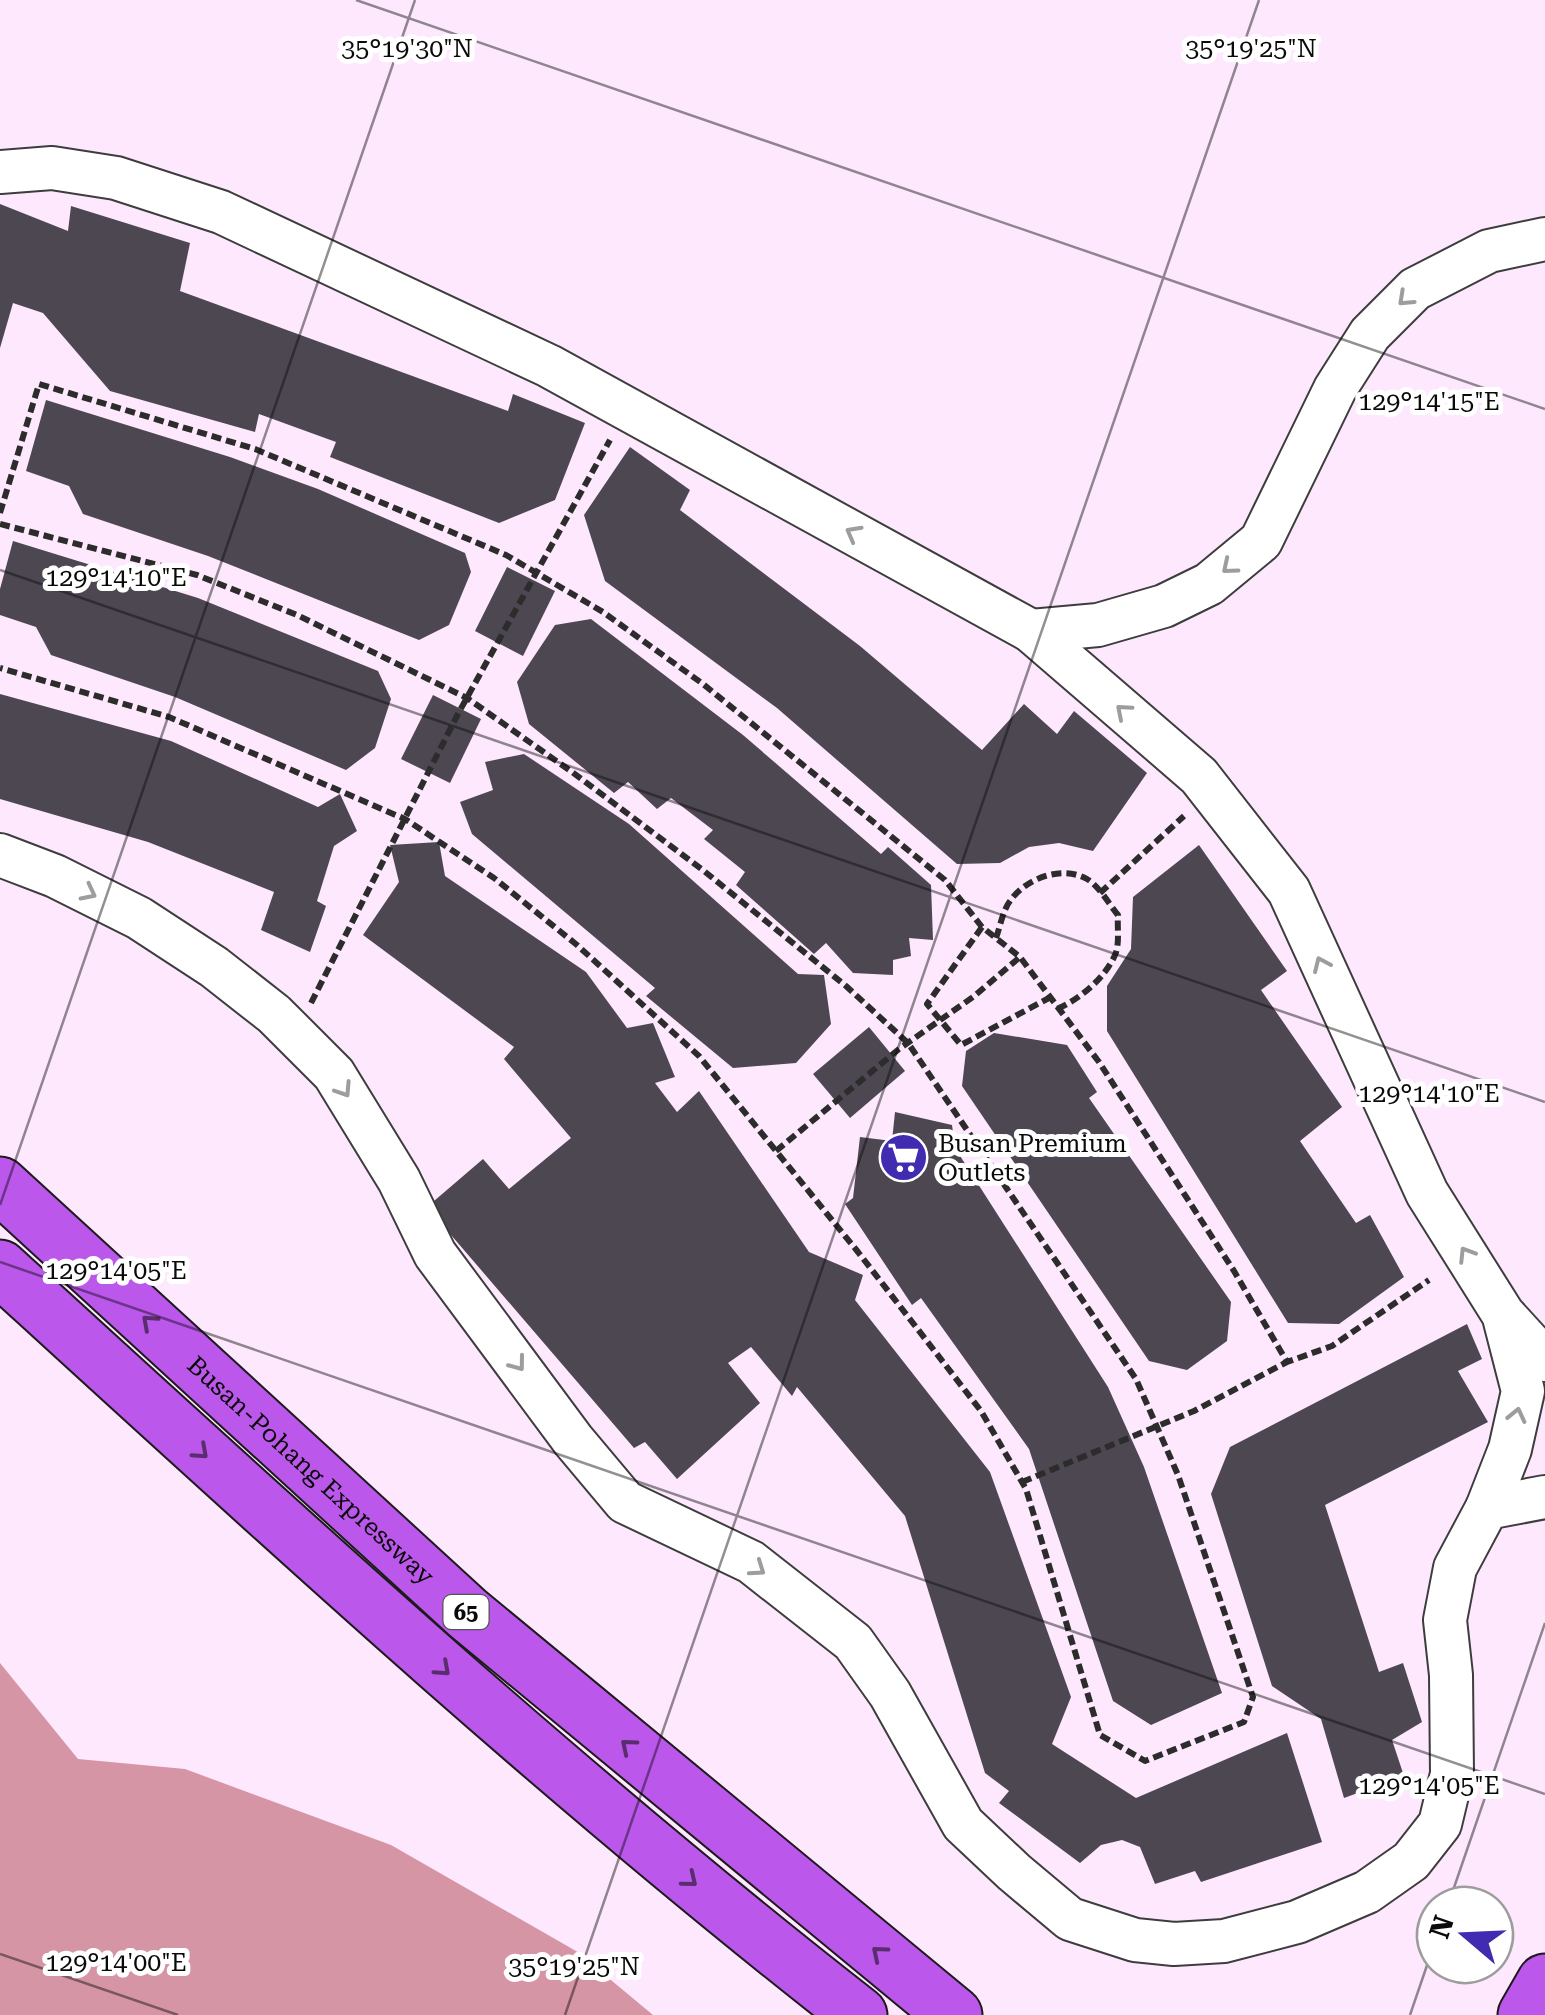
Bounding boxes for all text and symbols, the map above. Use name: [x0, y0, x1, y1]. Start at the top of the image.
text: 35°19'30"N: [341, 34, 473, 63]
text: 35°19'25"N: [1185, 34, 1317, 63]
one-way arrow: [1399, 287, 1417, 305]
text: 129°14'15"E: [1358, 387, 1500, 416]
one-way arrow: [846, 526, 864, 546]
one-way arrow: [1223, 555, 1241, 573]
text: 129°14'10"E: [45, 563, 187, 592]
one-way arrow: [1117, 705, 1135, 723]
one-way arrow: [79, 881, 97, 900]
one-way arrow: [1313, 956, 1333, 974]
one-way arrow: [332, 1079, 351, 1097]
text: 129°14'10"E: [1358, 1079, 1500, 1108]
place label: Busan Premium Outlets: [938, 1129, 1127, 1187]
supermarket icon: Busan Premium Outlets: [877, 1131, 929, 1183]
one-way arrow: [1459, 1247, 1478, 1265]
text: 129°14'05"E: [45, 1256, 187, 1285]
one-way arrow: [142, 1316, 161, 1334]
street label: Busan-Pohang Expressway: [182, 1350, 440, 1590]
one-way arrow: [506, 1353, 523, 1371]
one-way arrow: [1505, 1407, 1526, 1424]
one-way arrow: [189, 1440, 208, 1458]
one-way arrow: [747, 1557, 766, 1575]
road number: 65: [444, 1595, 488, 1629]
one-way arrow: [431, 1658, 450, 1676]
one-way arrow: [622, 1740, 640, 1758]
text: 129°14'05"E: [1358, 1771, 1500, 1800]
one-way arrow: [679, 1868, 697, 1886]
north arrow: [1415, 1885, 1515, 1985]
text: N: [1423, 1911, 1461, 1943]
one-way arrow: [872, 1947, 890, 1965]
text: 129°14'00"E: [45, 1948, 187, 1977]
text: 35°19'25"N: [508, 1952, 640, 1981]

